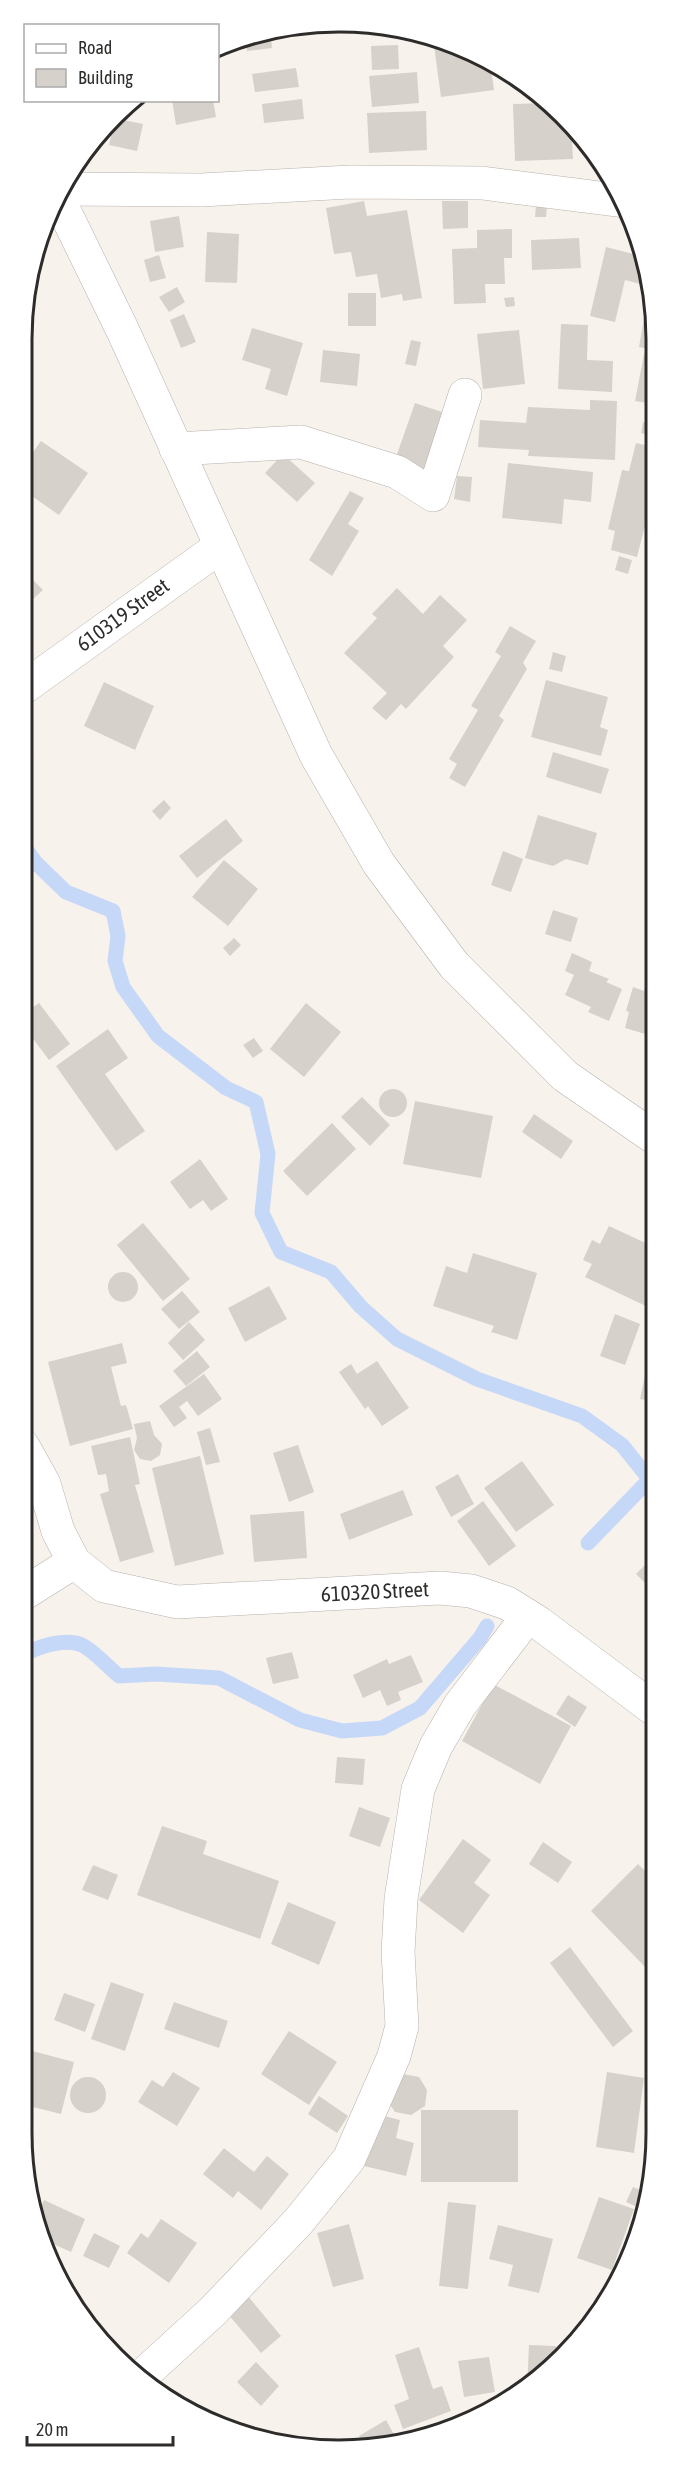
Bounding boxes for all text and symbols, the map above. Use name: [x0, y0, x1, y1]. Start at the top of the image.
legend: [24, 24, 219, 102]
text: Road: [78, 37, 112, 58]
text: Building: [78, 67, 133, 88]
street label: 610319 Street: [72, 573, 173, 656]
street label: 610320 Street: [320, 1576, 430, 1606]
scale bar: [27, 2409, 172, 2447]
text: 20 m: [36, 2419, 68, 2440]

